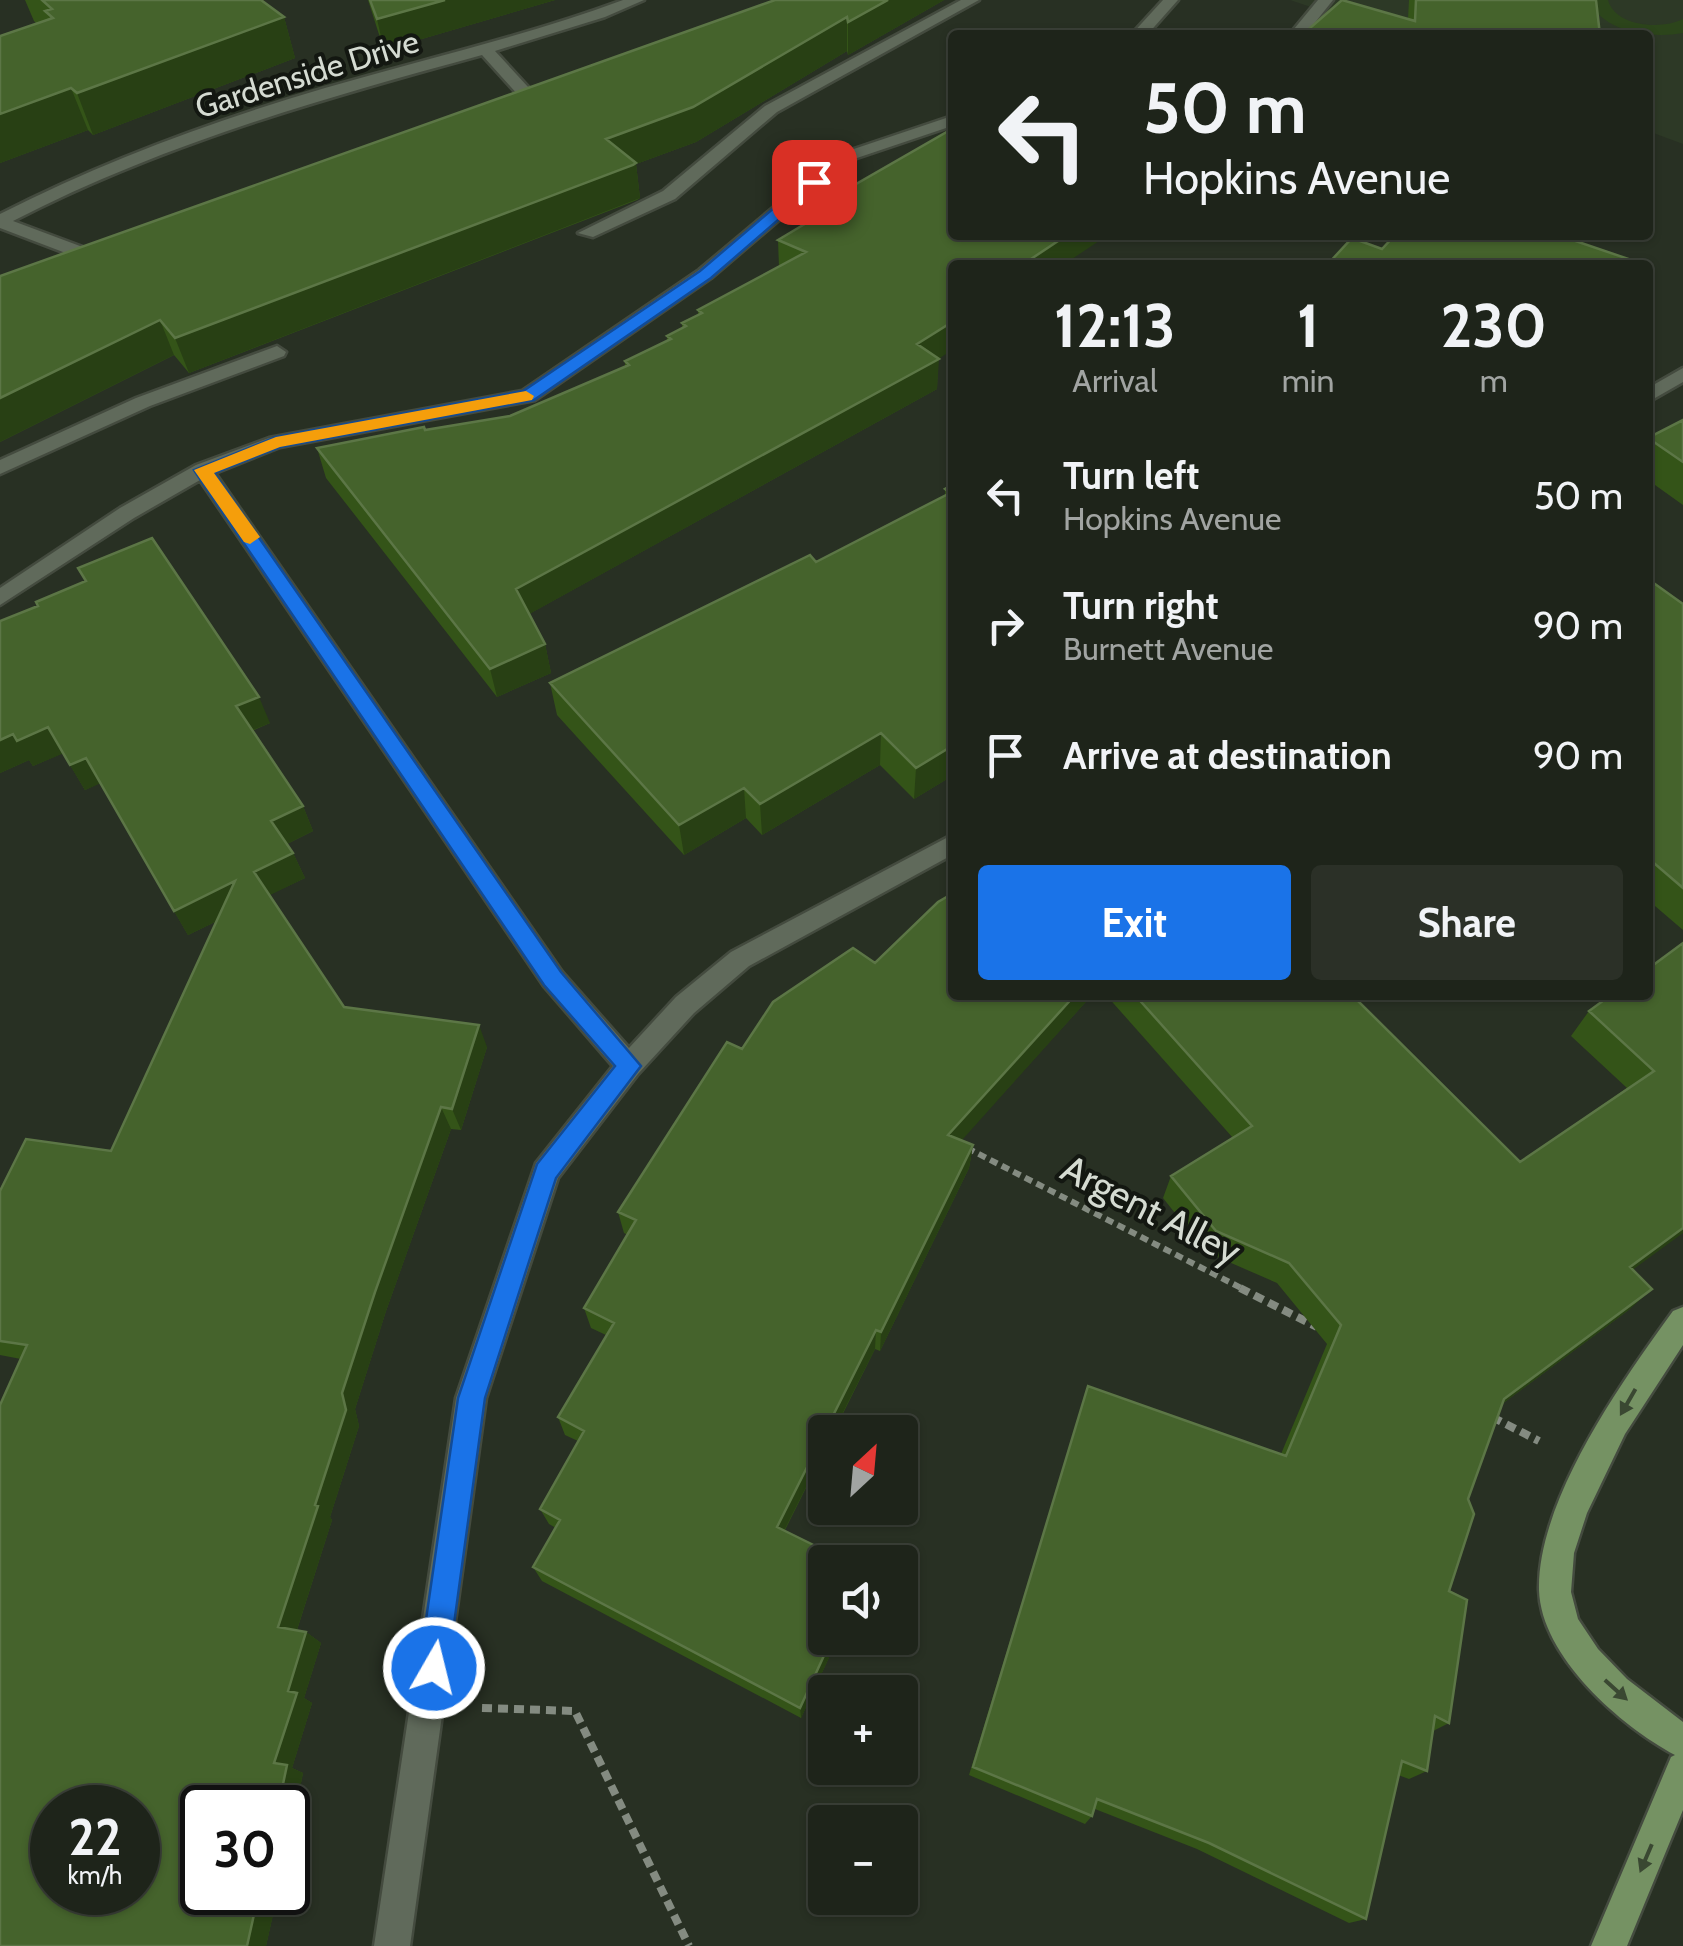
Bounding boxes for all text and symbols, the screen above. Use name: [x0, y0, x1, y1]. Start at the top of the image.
street label: Gardenside Drive: [190, 21, 423, 126]
text: 50 m: [1143, 65, 1307, 151]
icon: left: [978, 70, 1108, 200]
pin: [772, 140, 857, 225]
text: Hopkins Avenue: [1143, 151, 1450, 205]
icon: arrive: [787, 155, 842, 210]
text: 12:13: [1054, 289, 1176, 362]
text: 1: [1297, 289, 1319, 362]
text: 230: [1440, 289, 1547, 362]
text: Arrival: [1072, 361, 1157, 400]
text: min: [1282, 361, 1334, 400]
text: m: [1480, 361, 1508, 400]
text: Turn left: [1063, 452, 1199, 499]
icon: left: [978, 468, 1033, 523]
text: 50 m: [1534, 472, 1623, 519]
text: Hopkins Avenue: [1063, 499, 1282, 538]
text: Turn right: [1063, 582, 1219, 629]
icon: right: [978, 598, 1033, 653]
text: 90 m: [1533, 602, 1623, 649]
text: Burnett Avenue: [1063, 629, 1273, 668]
icon: arrive: [978, 728, 1033, 783]
text: Arrive at destination: [1063, 732, 1392, 779]
text: 90 m: [1533, 732, 1623, 779]
button: Exit: [978, 865, 1291, 980]
button: Share: [1311, 865, 1623, 980]
street label: Argent Alley: [1054, 1144, 1249, 1275]
one-way arrow: [1620, 1388, 1637, 1416]
north arrow: [808, 1415, 918, 1525]
map controls: [808, 1415, 918, 1915]
button: sound: [808, 1545, 918, 1655]
position arrow: [382, 1616, 486, 1720]
button: +: [808, 1675, 918, 1785]
one-way arrow: [1603, 1678, 1628, 1700]
speed limit sign: 30: [180, 1785, 310, 1915]
button: −: [808, 1805, 918, 1915]
text: 22: [69, 1807, 121, 1868]
one-way arrow: [1638, 1843, 1654, 1872]
text: km/h: [68, 1860, 122, 1890]

